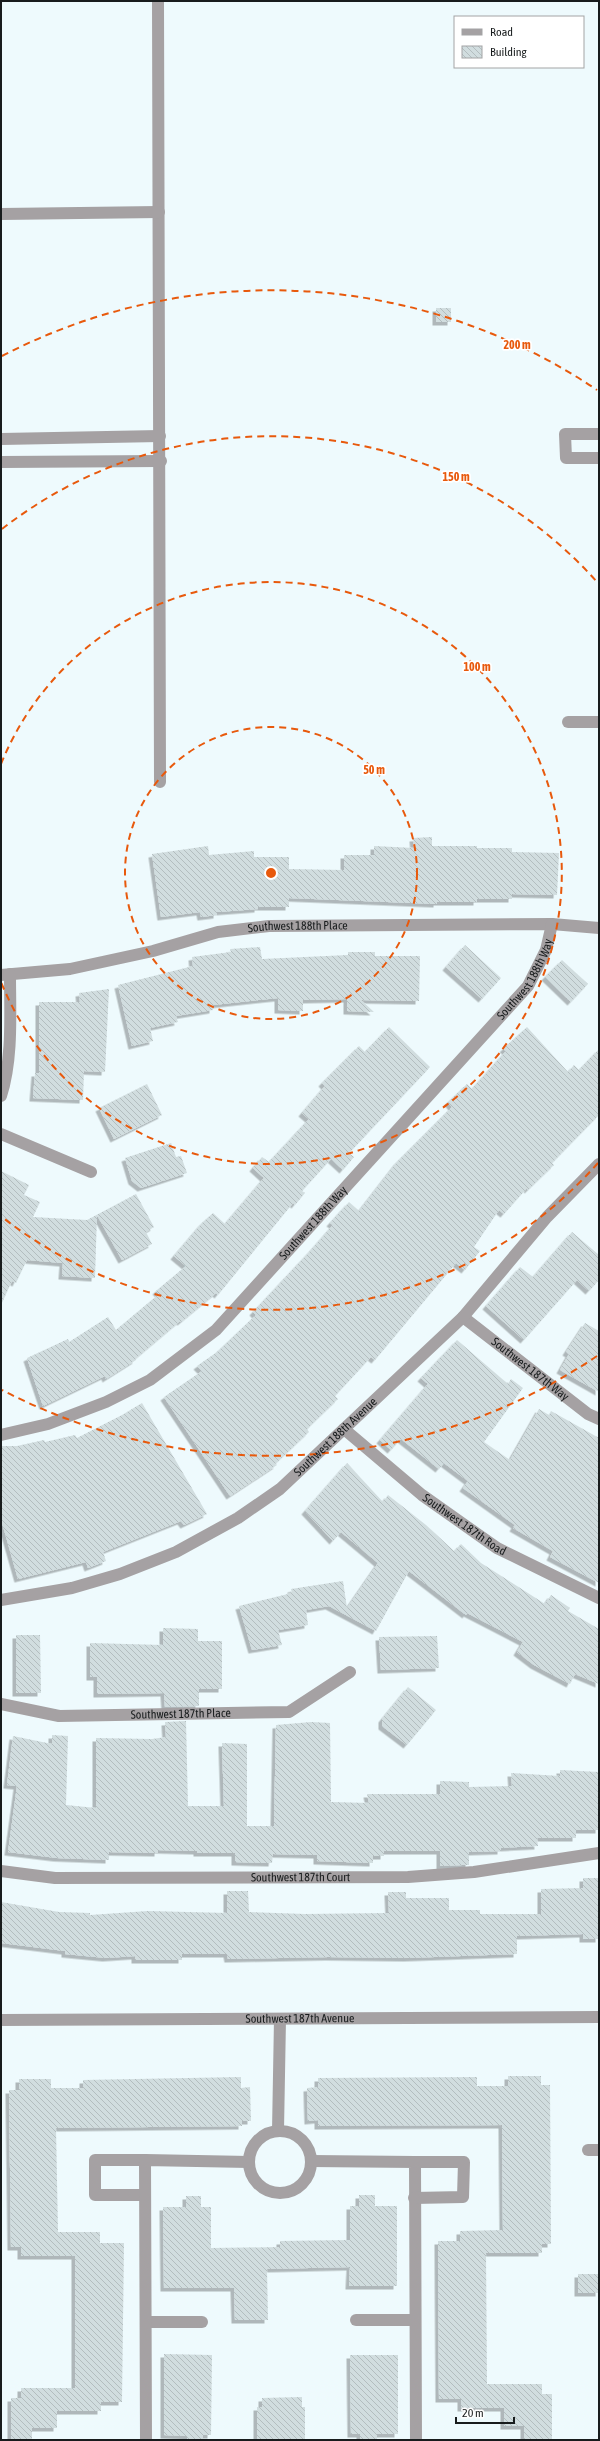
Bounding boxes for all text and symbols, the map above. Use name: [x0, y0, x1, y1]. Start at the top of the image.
legend: [454, 16, 584, 68]
text: Road: [490, 25, 513, 39]
text: Building: [490, 45, 528, 59]
text: 200 m: [503, 338, 531, 352]
text: 150 m: [442, 470, 470, 484]
text: 100 m: [463, 660, 491, 674]
text: 50 m: [363, 763, 385, 777]
centre of rings: [264, 866, 278, 880]
street label: Southwest 188th Place: [247, 918, 348, 935]
street label: Southwest 188th Way: [494, 937, 555, 1022]
street label: Southwest 188th Way: [276, 1183, 350, 1262]
street label: Southwest 187th Way: [489, 1335, 572, 1404]
street label: Southwest 188th Avenue: [291, 1395, 380, 1479]
street label: Southwest 187th Road: [420, 1491, 508, 1558]
street label: Southwest 187th Place: [131, 1706, 231, 1722]
street label: Southwest 187th Court: [251, 1870, 351, 1884]
street label: Southwest 187th Avenue: [246, 2011, 354, 2026]
scale bar: [456, 2399, 514, 2425]
text: 20 m: [462, 2406, 484, 2420]

